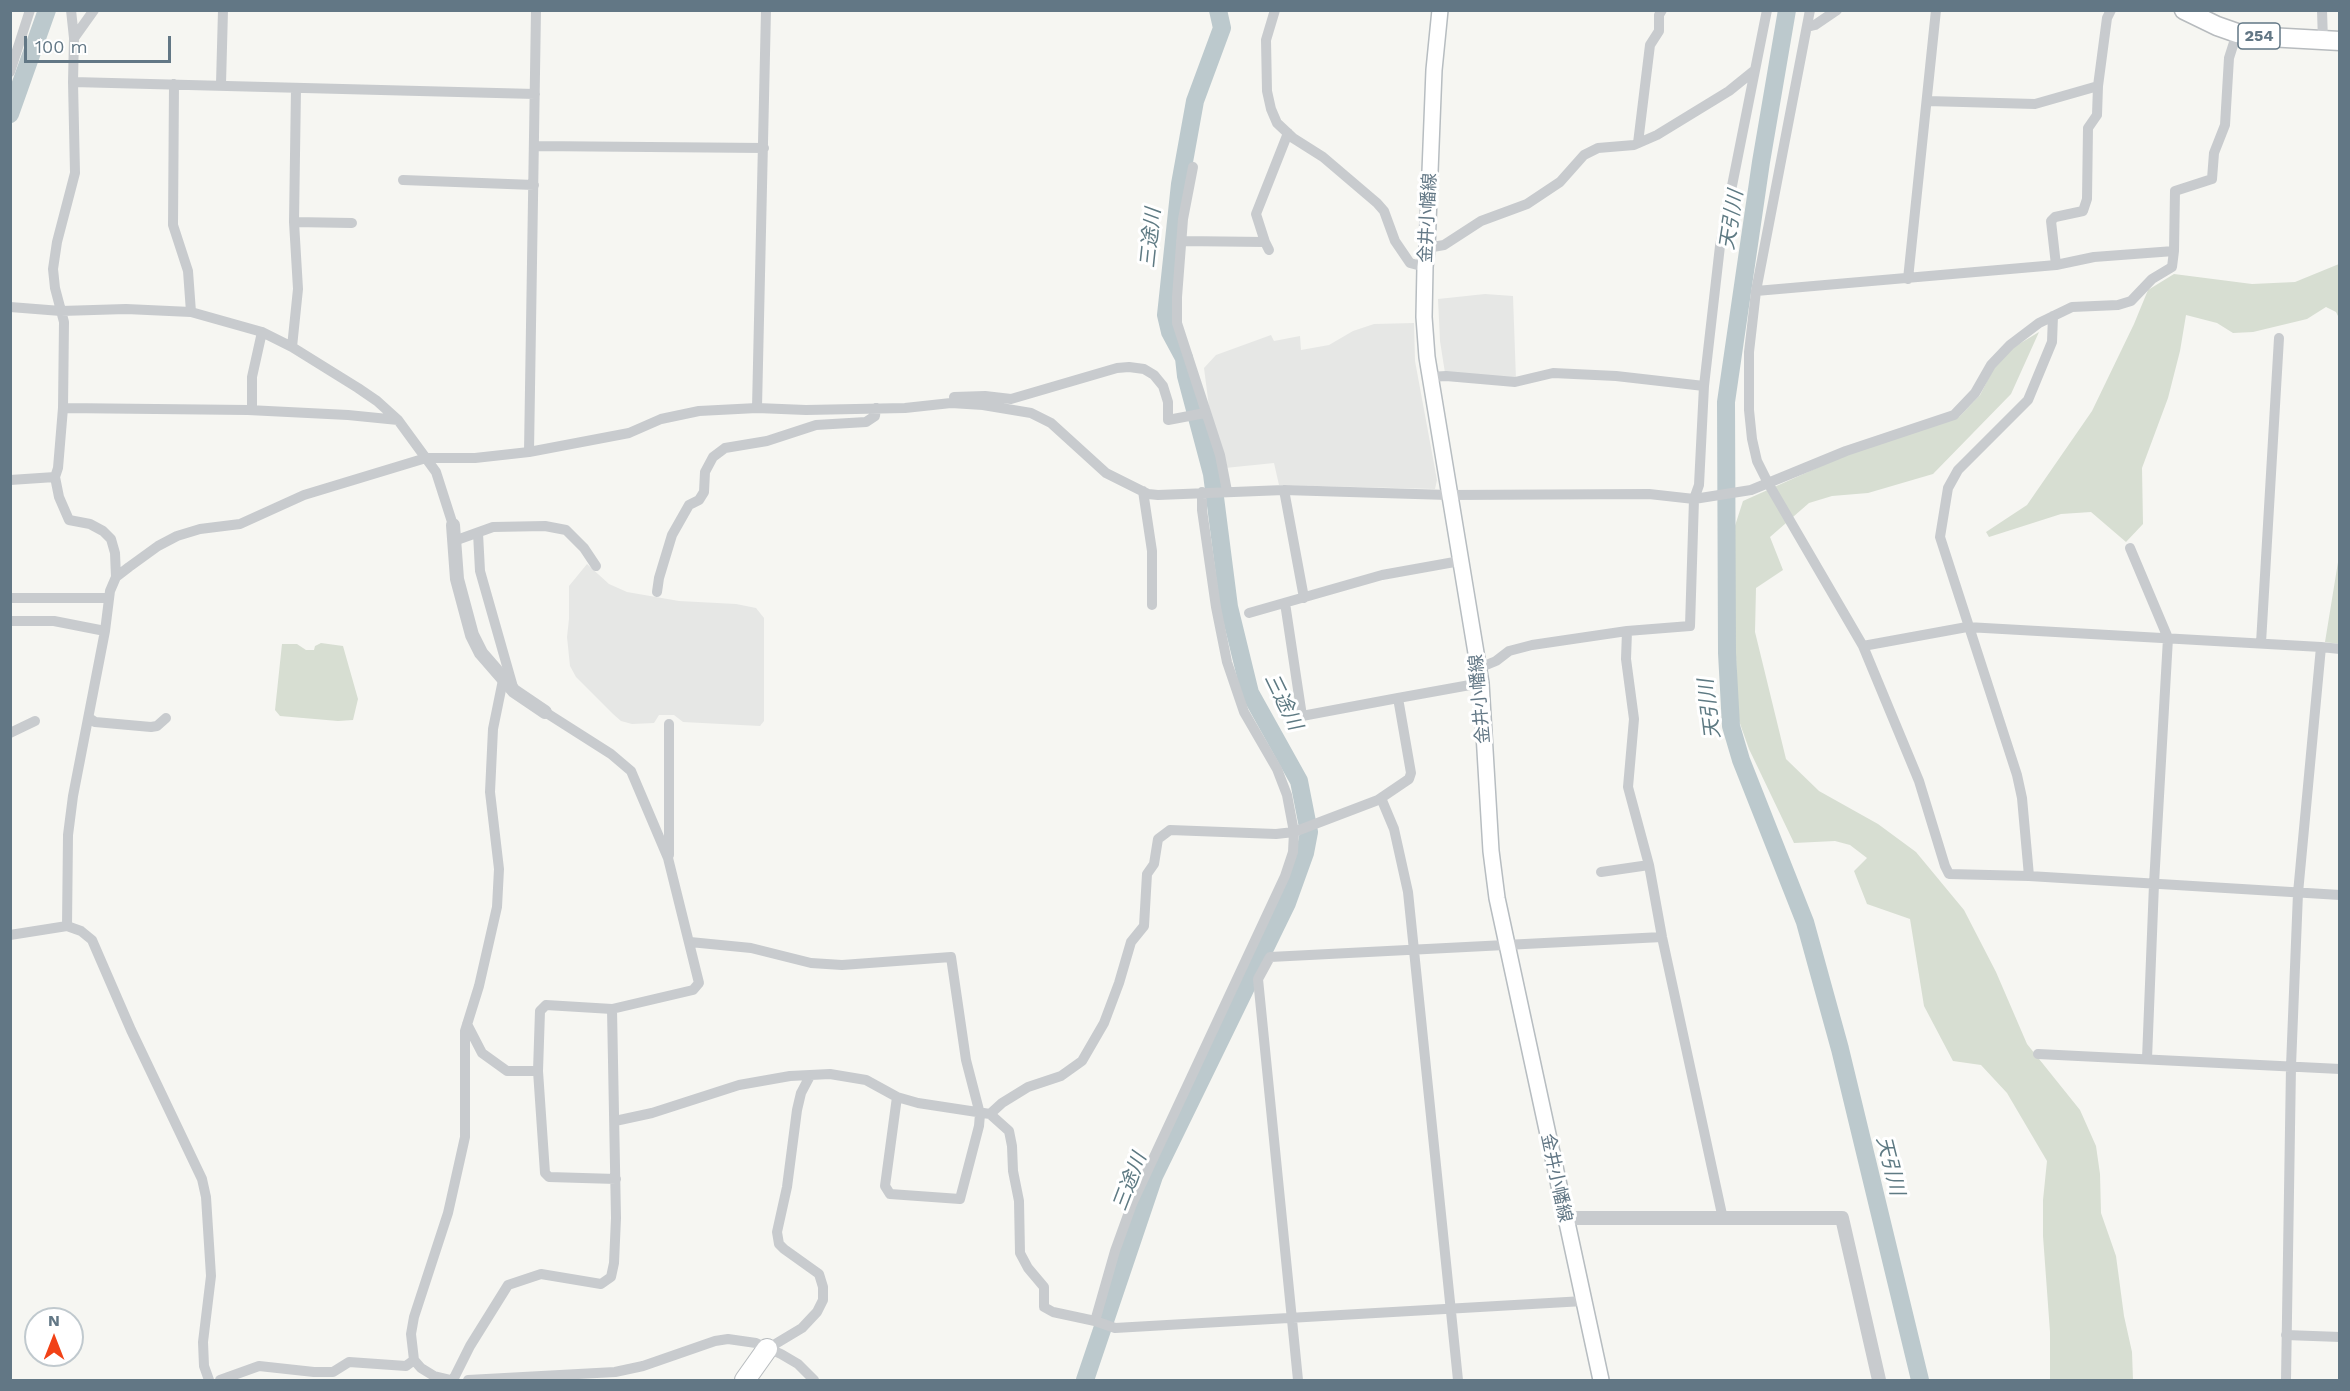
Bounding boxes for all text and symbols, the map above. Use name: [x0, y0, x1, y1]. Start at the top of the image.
road number: 254: [2238, 23, 2280, 49]
scale bar: [27, 24, 174, 62]
text: 100 m: [35, 36, 88, 57]
street label: 金井小幡線: [1415, 172, 1441, 264]
water label: 天引川: [1715, 188, 1749, 252]
water label: 三途川: [1136, 207, 1166, 269]
street label: 金井小幡線: [1465, 653, 1495, 745]
water label: 三途川: [1259, 670, 1307, 734]
water label: 天引川: [1694, 678, 1726, 740]
street label: 金井小幡線: [1536, 1132, 1576, 1224]
water label: 天引川: [1871, 1134, 1909, 1198]
water label: 三途川: [1108, 1150, 1152, 1214]
north arrow: [24, 1307, 84, 1367]
text: N: [48, 1311, 60, 1330]

